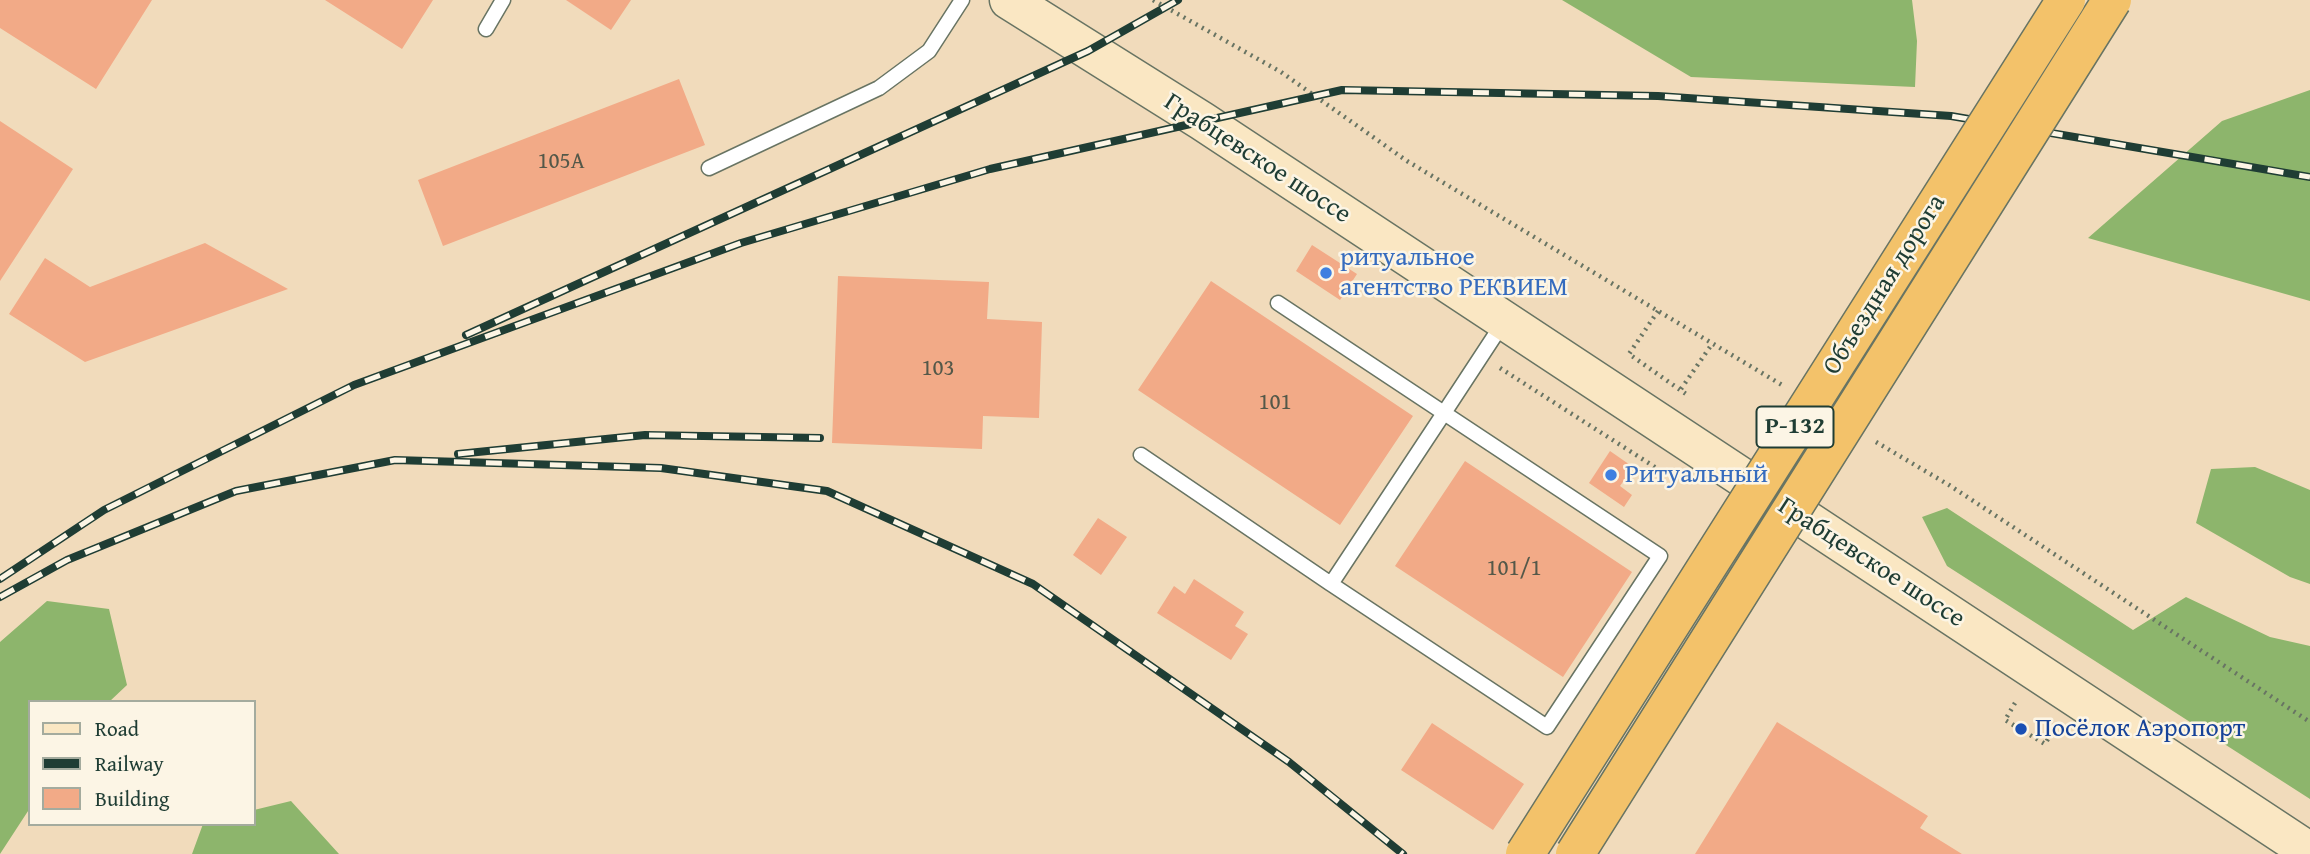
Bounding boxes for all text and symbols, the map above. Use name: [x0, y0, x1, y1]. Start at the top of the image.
street label: Грабцевское шоссе: [1158, 87, 1356, 231]
house number: 105А: [537, 148, 585, 176]
street label: Объездная дорога: [1817, 189, 1953, 381]
place label: ритуальное агентство РЕКВИЕМ: [1340, 242, 1568, 304]
marker: ритуальное агентство РЕКВИЕМ: [1318, 265, 1334, 281]
house number: 103: [921, 355, 955, 383]
house number: 101: [1258, 389, 1292, 417]
road number: Р-132: [1756, 406, 1834, 448]
place label: Ритуальный: [1625, 459, 1768, 491]
marker: Ритуальный: [1603, 467, 1619, 483]
street label: Грабцевское шоссе: [1772, 491, 1970, 635]
house number: 101/1: [1486, 555, 1542, 583]
legend: [28, 700, 256, 826]
text: Road: [95, 713, 139, 744]
place label: Посёлок Аэропорт: [2035, 713, 2245, 745]
marker: Посёлок Аэропорт: [2013, 721, 2029, 737]
text: Railway: [95, 748, 164, 779]
text: Building: [95, 783, 169, 814]

